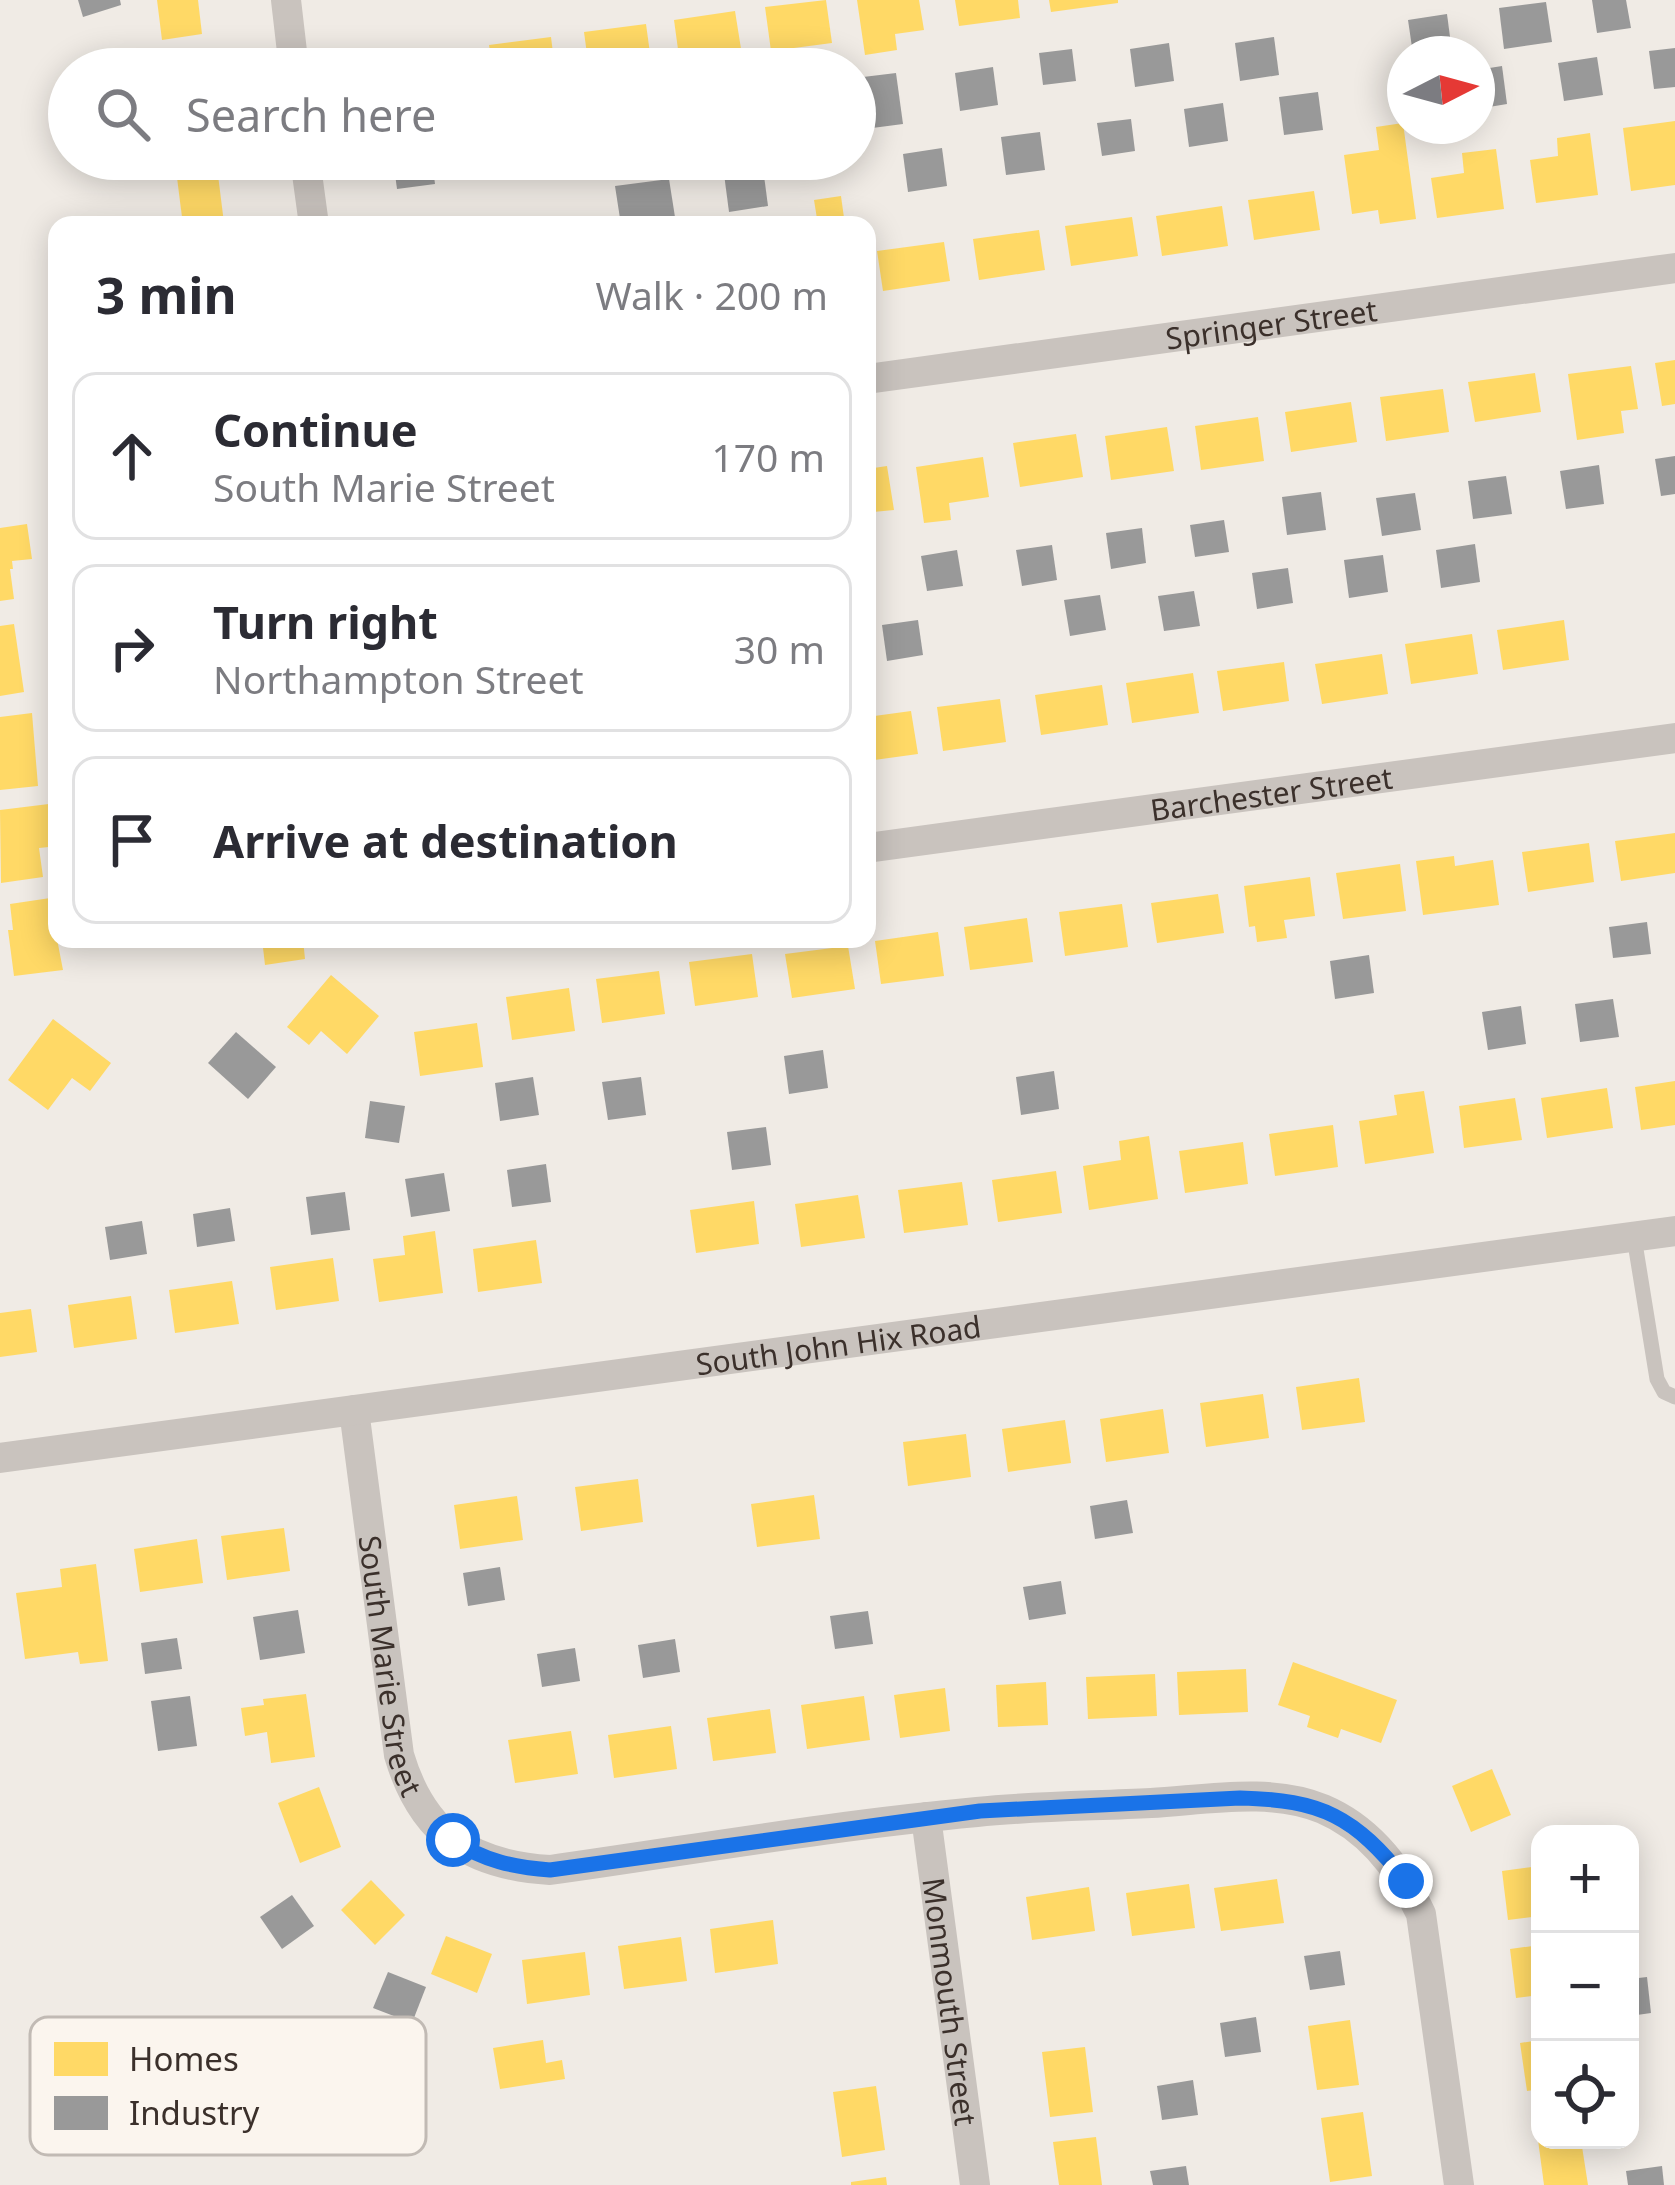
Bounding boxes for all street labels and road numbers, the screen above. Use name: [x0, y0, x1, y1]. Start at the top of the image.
street label: Springer Street: [1163, 289, 1380, 358]
street label: Barchester Street: [1148, 756, 1395, 830]
street label: South John Hix Road: [693, 1305, 984, 1384]
street label: South Marie Street: [350, 1533, 433, 1803]
street label: Monmouth Street: [914, 1875, 987, 2128]

